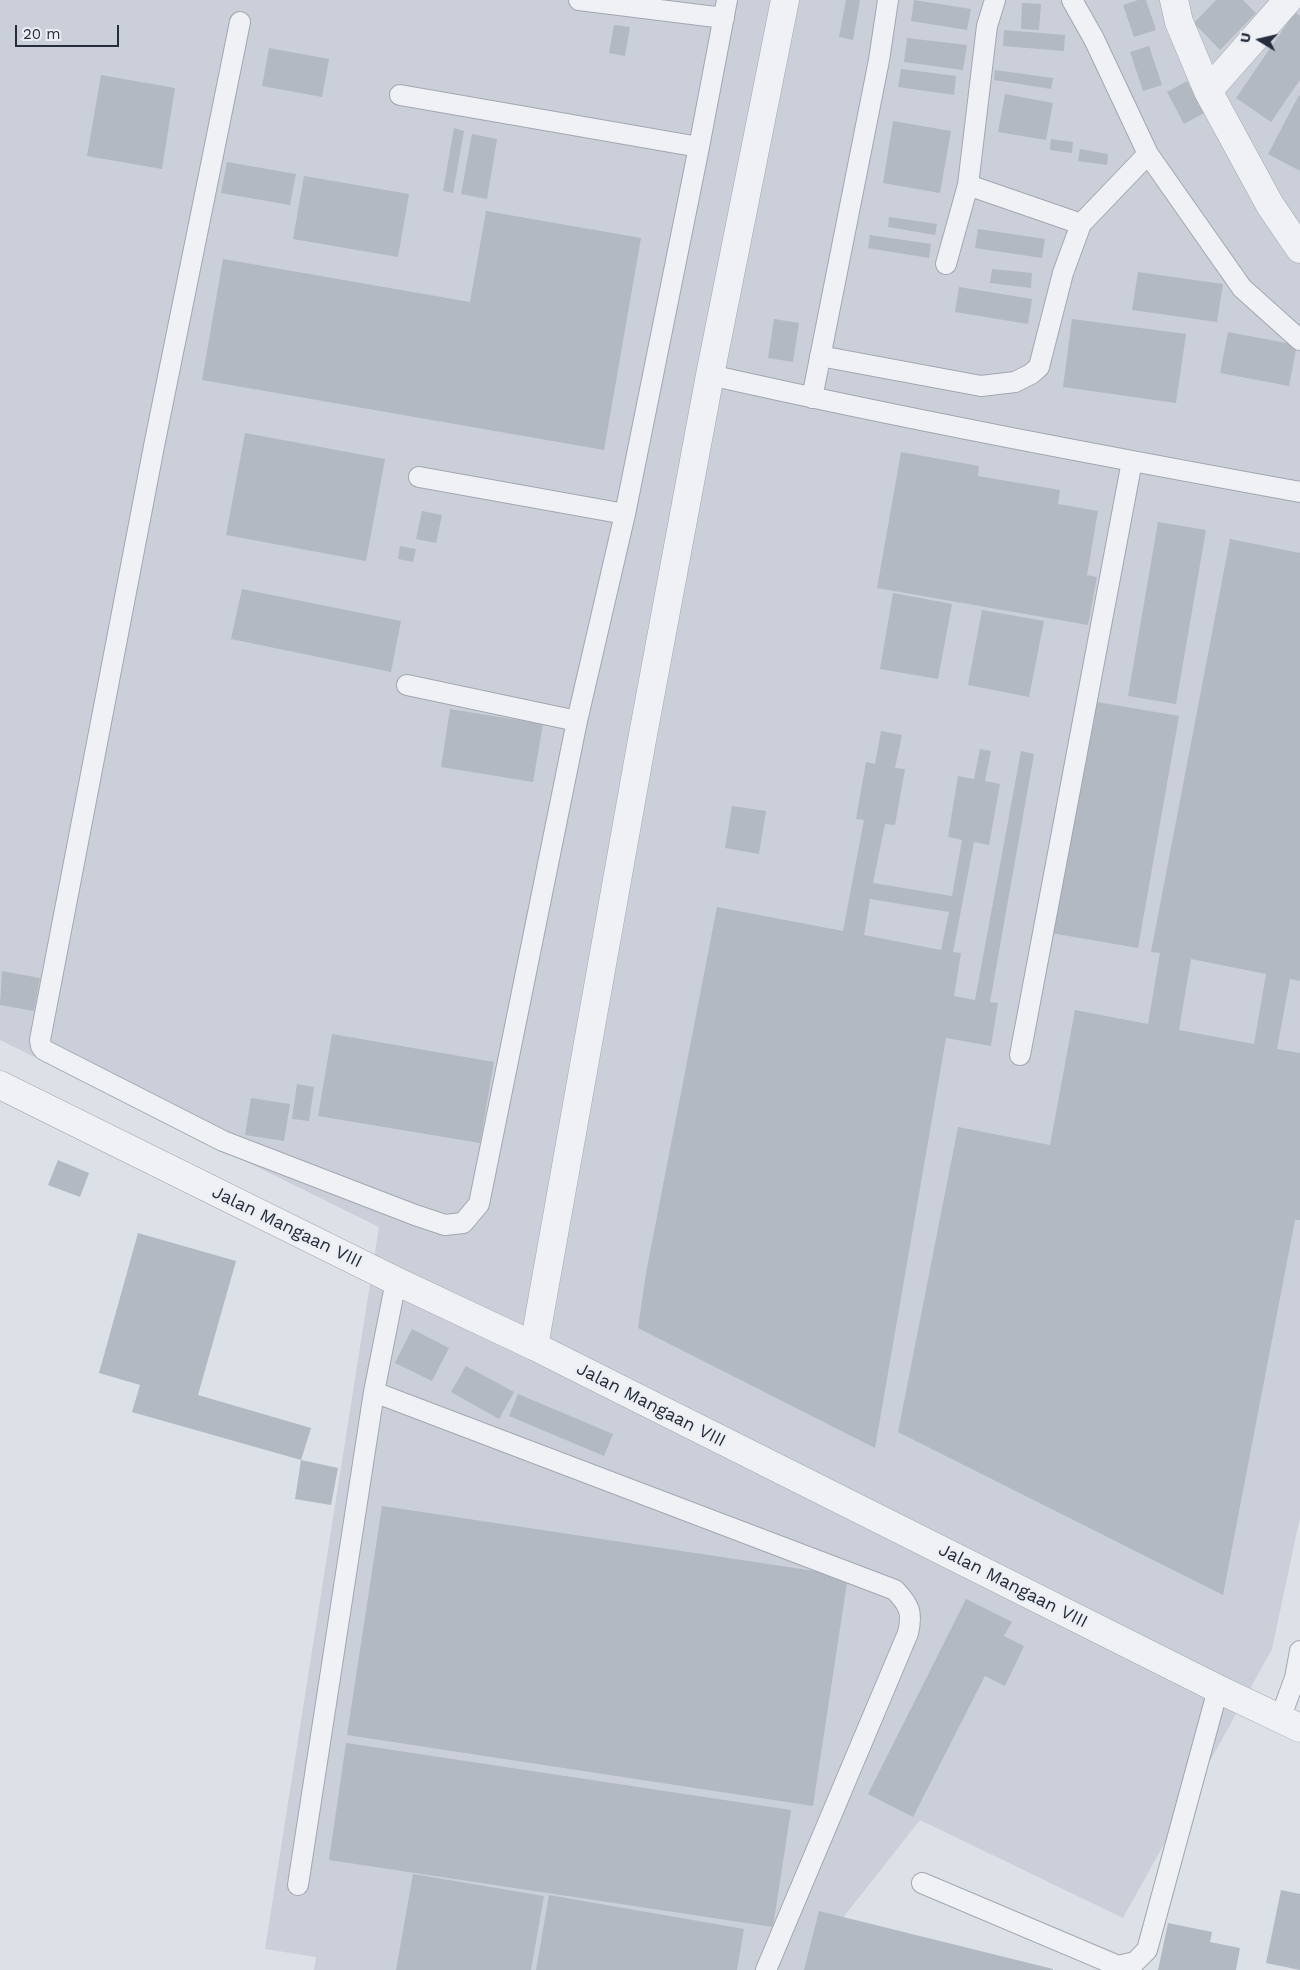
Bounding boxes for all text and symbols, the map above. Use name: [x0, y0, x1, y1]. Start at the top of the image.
scale bar: [18, 15, 121, 47]
north arrow: [1235, 15, 1285, 65]
text: 20 m: [23, 25, 61, 43]
text: U: [1237, 31, 1254, 44]
street label: Jalan Mangaan VIII: [208, 1181, 366, 1273]
street label: Jalan Mangaan VIII: [573, 1358, 729, 1452]
street label: Jalan Mangaan VIII: [935, 1539, 1091, 1633]

